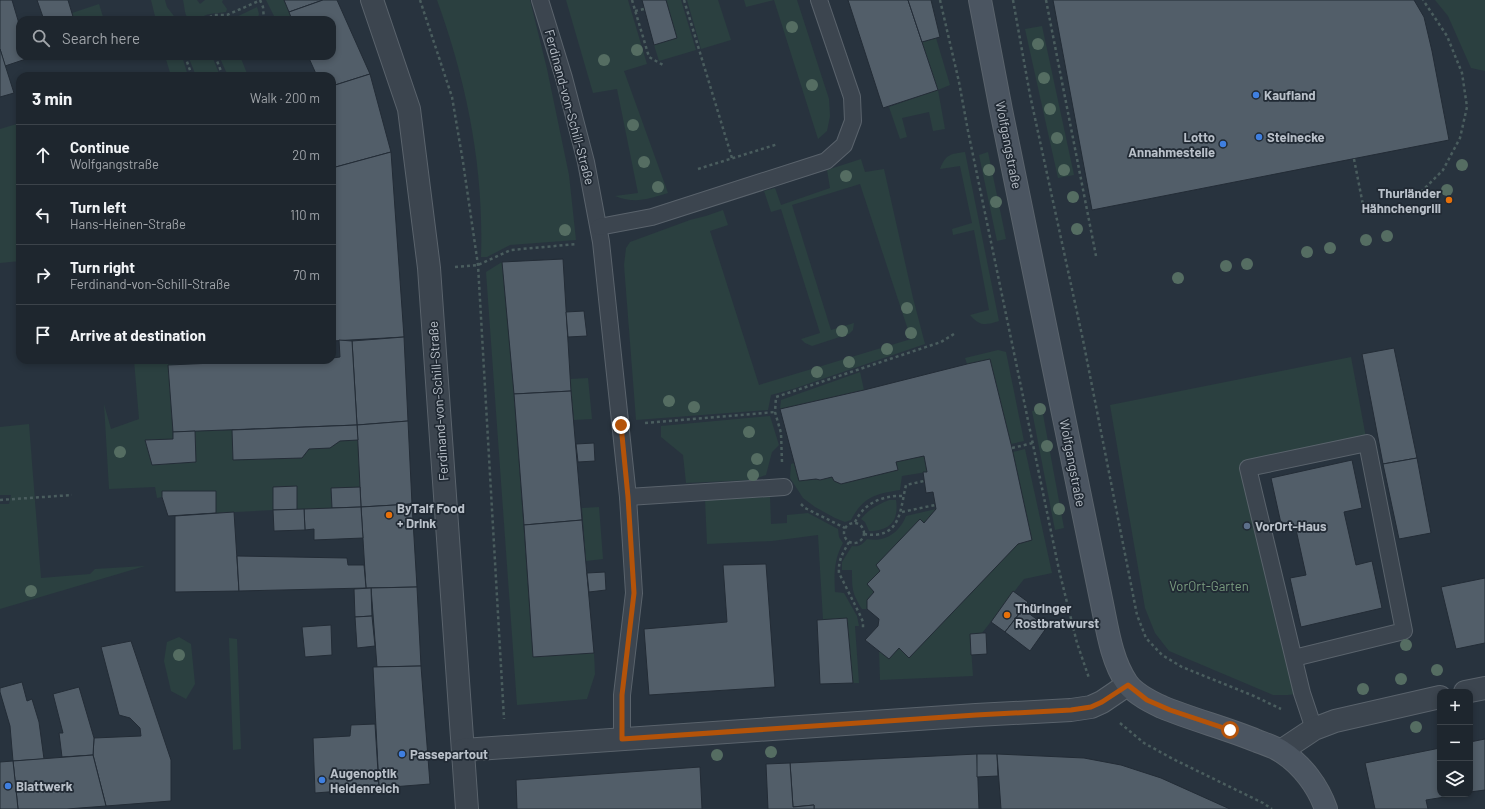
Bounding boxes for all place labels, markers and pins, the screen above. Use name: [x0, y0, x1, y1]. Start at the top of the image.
place label: Kaufland: [1264, 87, 1316, 103]
marker: Kaufland: [1251, 90, 1261, 100]
place label: Lotto Annahmestelle: [1128, 129, 1215, 160]
place label: Steinecke: [1267, 129, 1325, 145]
marker: Steinecke: [1254, 132, 1264, 142]
marker: Lotto Annahmestelle: [1218, 139, 1228, 149]
place label: Thurländer Hähnchengrill: [1362, 185, 1441, 216]
marker: Thurländer Hähnchengrill: [1444, 195, 1454, 205]
place label: ByTaif Food + Drink: [397, 500, 465, 531]
marker: ByTaif Food + Drink: [384, 510, 394, 520]
place label: VorOrt-Haus: [1255, 518, 1327, 534]
marker: VorOrt-Haus: [1242, 521, 1252, 531]
place label: Thüringer Rostbratwurst: [1015, 600, 1099, 631]
marker: Thüringer Rostbratwurst: [1002, 610, 1012, 620]
place label: Passepartout: [410, 746, 488, 762]
marker: Passepartout: [397, 749, 407, 759]
place label: Augenoptik Heidenreich: [330, 765, 399, 796]
marker: Augenoptik Heidenreich: [317, 775, 327, 785]
place label: Blattwerk: [16, 778, 73, 794]
marker: Blattwerk: [3, 781, 13, 791]

